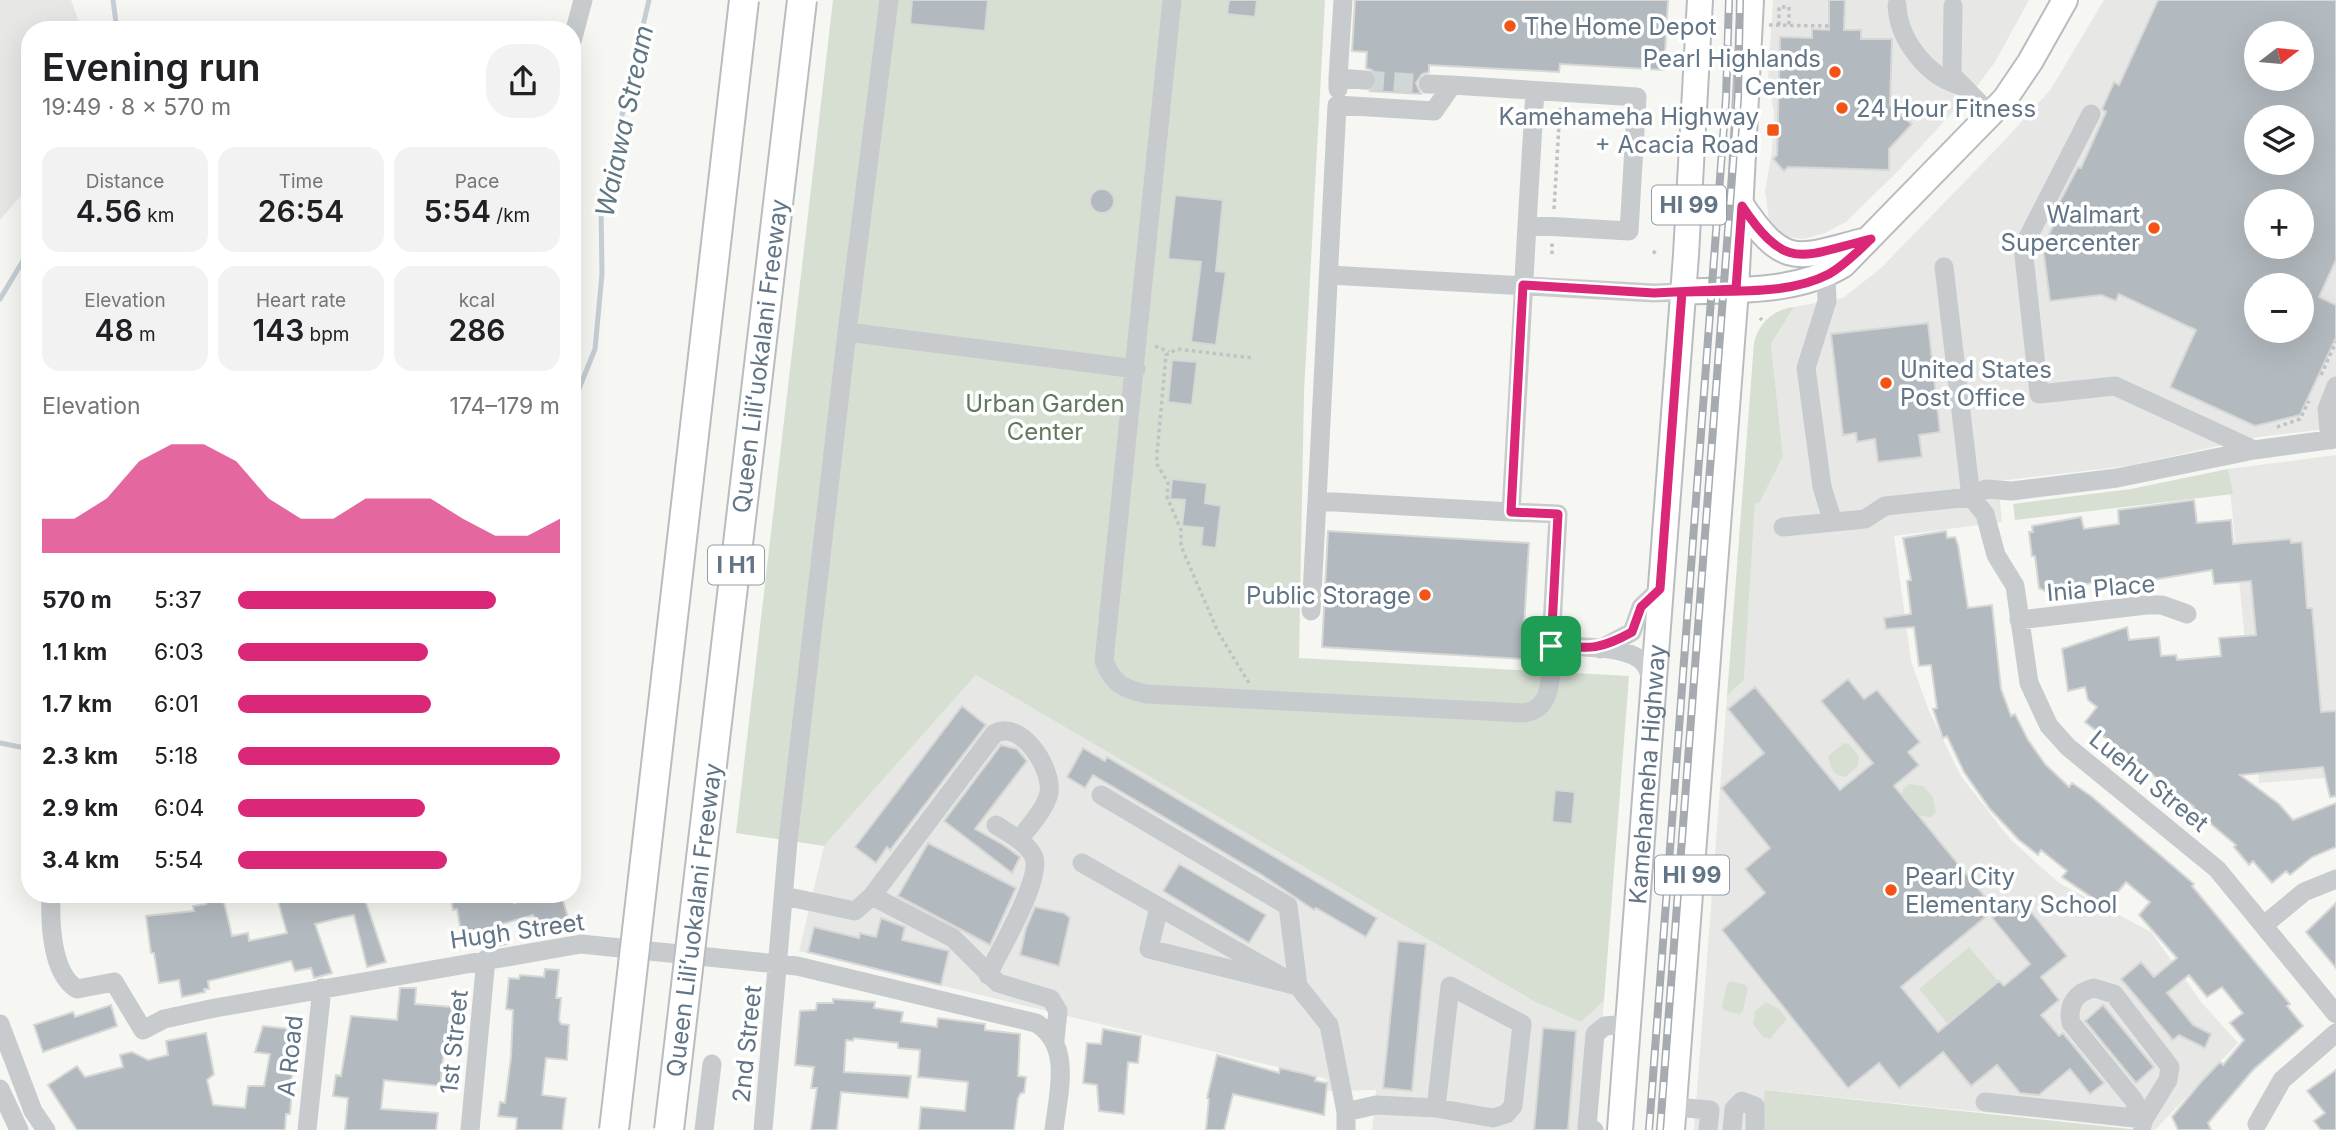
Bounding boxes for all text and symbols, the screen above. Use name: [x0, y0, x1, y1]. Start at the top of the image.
place label: The Home Depot: [1524, 12, 1717, 41]
marker: The Home Depot: [1502, 18, 1518, 34]
north arrow: [2244, 21, 2314, 91]
map controls: [2244, 21, 2314, 343]
water label: Waiawa Stream: [589, 22, 659, 220]
text: Evening run: [42, 44, 260, 90]
button: share: [486, 44, 560, 118]
place label: Pearl Highlands Center: [1643, 44, 1821, 101]
marker: Pearl Highlands Center: [1827, 64, 1843, 80]
text: 19:49 · 8 × 570 m: [42, 93, 231, 121]
place label: 24 Hour Fitness: [1856, 94, 2036, 123]
marker: 24 Hour Fitness: [1834, 100, 1850, 116]
place label: Kamehameha Highway + Acacia Road: [1498, 102, 1759, 159]
button: layers: [2244, 105, 2314, 175]
marker: Kamehameha Highway + Acacia Road: [1765, 122, 1781, 138]
text: Distance: [86, 170, 164, 193]
text: Time: [279, 170, 323, 193]
text: Pace: [455, 170, 499, 193]
road number: HI 99: [1652, 186, 1726, 224]
button: +: [2244, 189, 2314, 259]
text: 4.56: [76, 193, 142, 229]
text: 26:54: [258, 193, 344, 229]
text: 5:54: [424, 193, 491, 229]
street label: Queen Liliʻuokalani Freeway: [726, 197, 794, 515]
place label: Walmart Supercenter: [2001, 200, 2140, 257]
text: km: [142, 204, 174, 227]
text: /km: [491, 204, 530, 227]
marker: Walmart Supercenter: [2146, 220, 2162, 236]
button: −: [2244, 273, 2314, 343]
text: Elevation: [84, 289, 166, 312]
text: Heart rate: [256, 289, 346, 312]
text: kcal: [459, 289, 495, 312]
text: 48: [94, 312, 134, 348]
text: 143: [252, 312, 304, 348]
text: 286: [448, 312, 506, 348]
text: m: [134, 323, 156, 346]
text: bpm: [304, 323, 350, 346]
place label: United States Post Office: [1900, 355, 2052, 412]
marker: United States Post Office: [1878, 375, 1894, 391]
park label: Urban Garden Center: [965, 389, 1125, 446]
text: Elevation: [42, 392, 141, 420]
text: 174–179 m: [450, 392, 560, 420]
road number: I H1: [708, 545, 764, 584]
street label: Inia Place: [2045, 569, 2157, 607]
place label: Public Storage: [1246, 581, 1411, 610]
text: 570 m: [42, 586, 112, 614]
text: 5:37: [154, 586, 202, 614]
marker: Public Storage: [1417, 587, 1433, 603]
pin: [1521, 616, 1581, 676]
icon: arrive: [1532, 627, 1570, 665]
text: 1.1 km: [42, 638, 107, 666]
text: 6:03: [154, 638, 204, 666]
street label: Kamehameha Highway: [1623, 643, 1671, 905]
text: 1.7 km: [42, 690, 112, 718]
text: 6:01: [154, 690, 199, 718]
street label: Luehu Street: [2084, 724, 2214, 838]
text: 2.3 km: [42, 742, 118, 770]
text: 5:18: [154, 742, 198, 770]
street label: Queen Liliʻuokalani Freeway: [660, 761, 728, 1079]
text: 2.9 km: [42, 794, 119, 822]
text: 6:04: [154, 794, 204, 822]
text: 3.4 km: [42, 846, 119, 874]
text: 5:54: [154, 846, 203, 874]
road number: HI 99: [1655, 856, 1729, 894]
place label: Pearl City Elementary School: [1905, 862, 2117, 919]
marker: Pearl City Elementary School: [1883, 882, 1899, 898]
street label: Hugh Street: [448, 907, 586, 955]
street label: 2nd Street: [726, 984, 768, 1104]
street label: 1st Street: [434, 988, 474, 1096]
street label: A Road: [271, 1014, 309, 1098]

